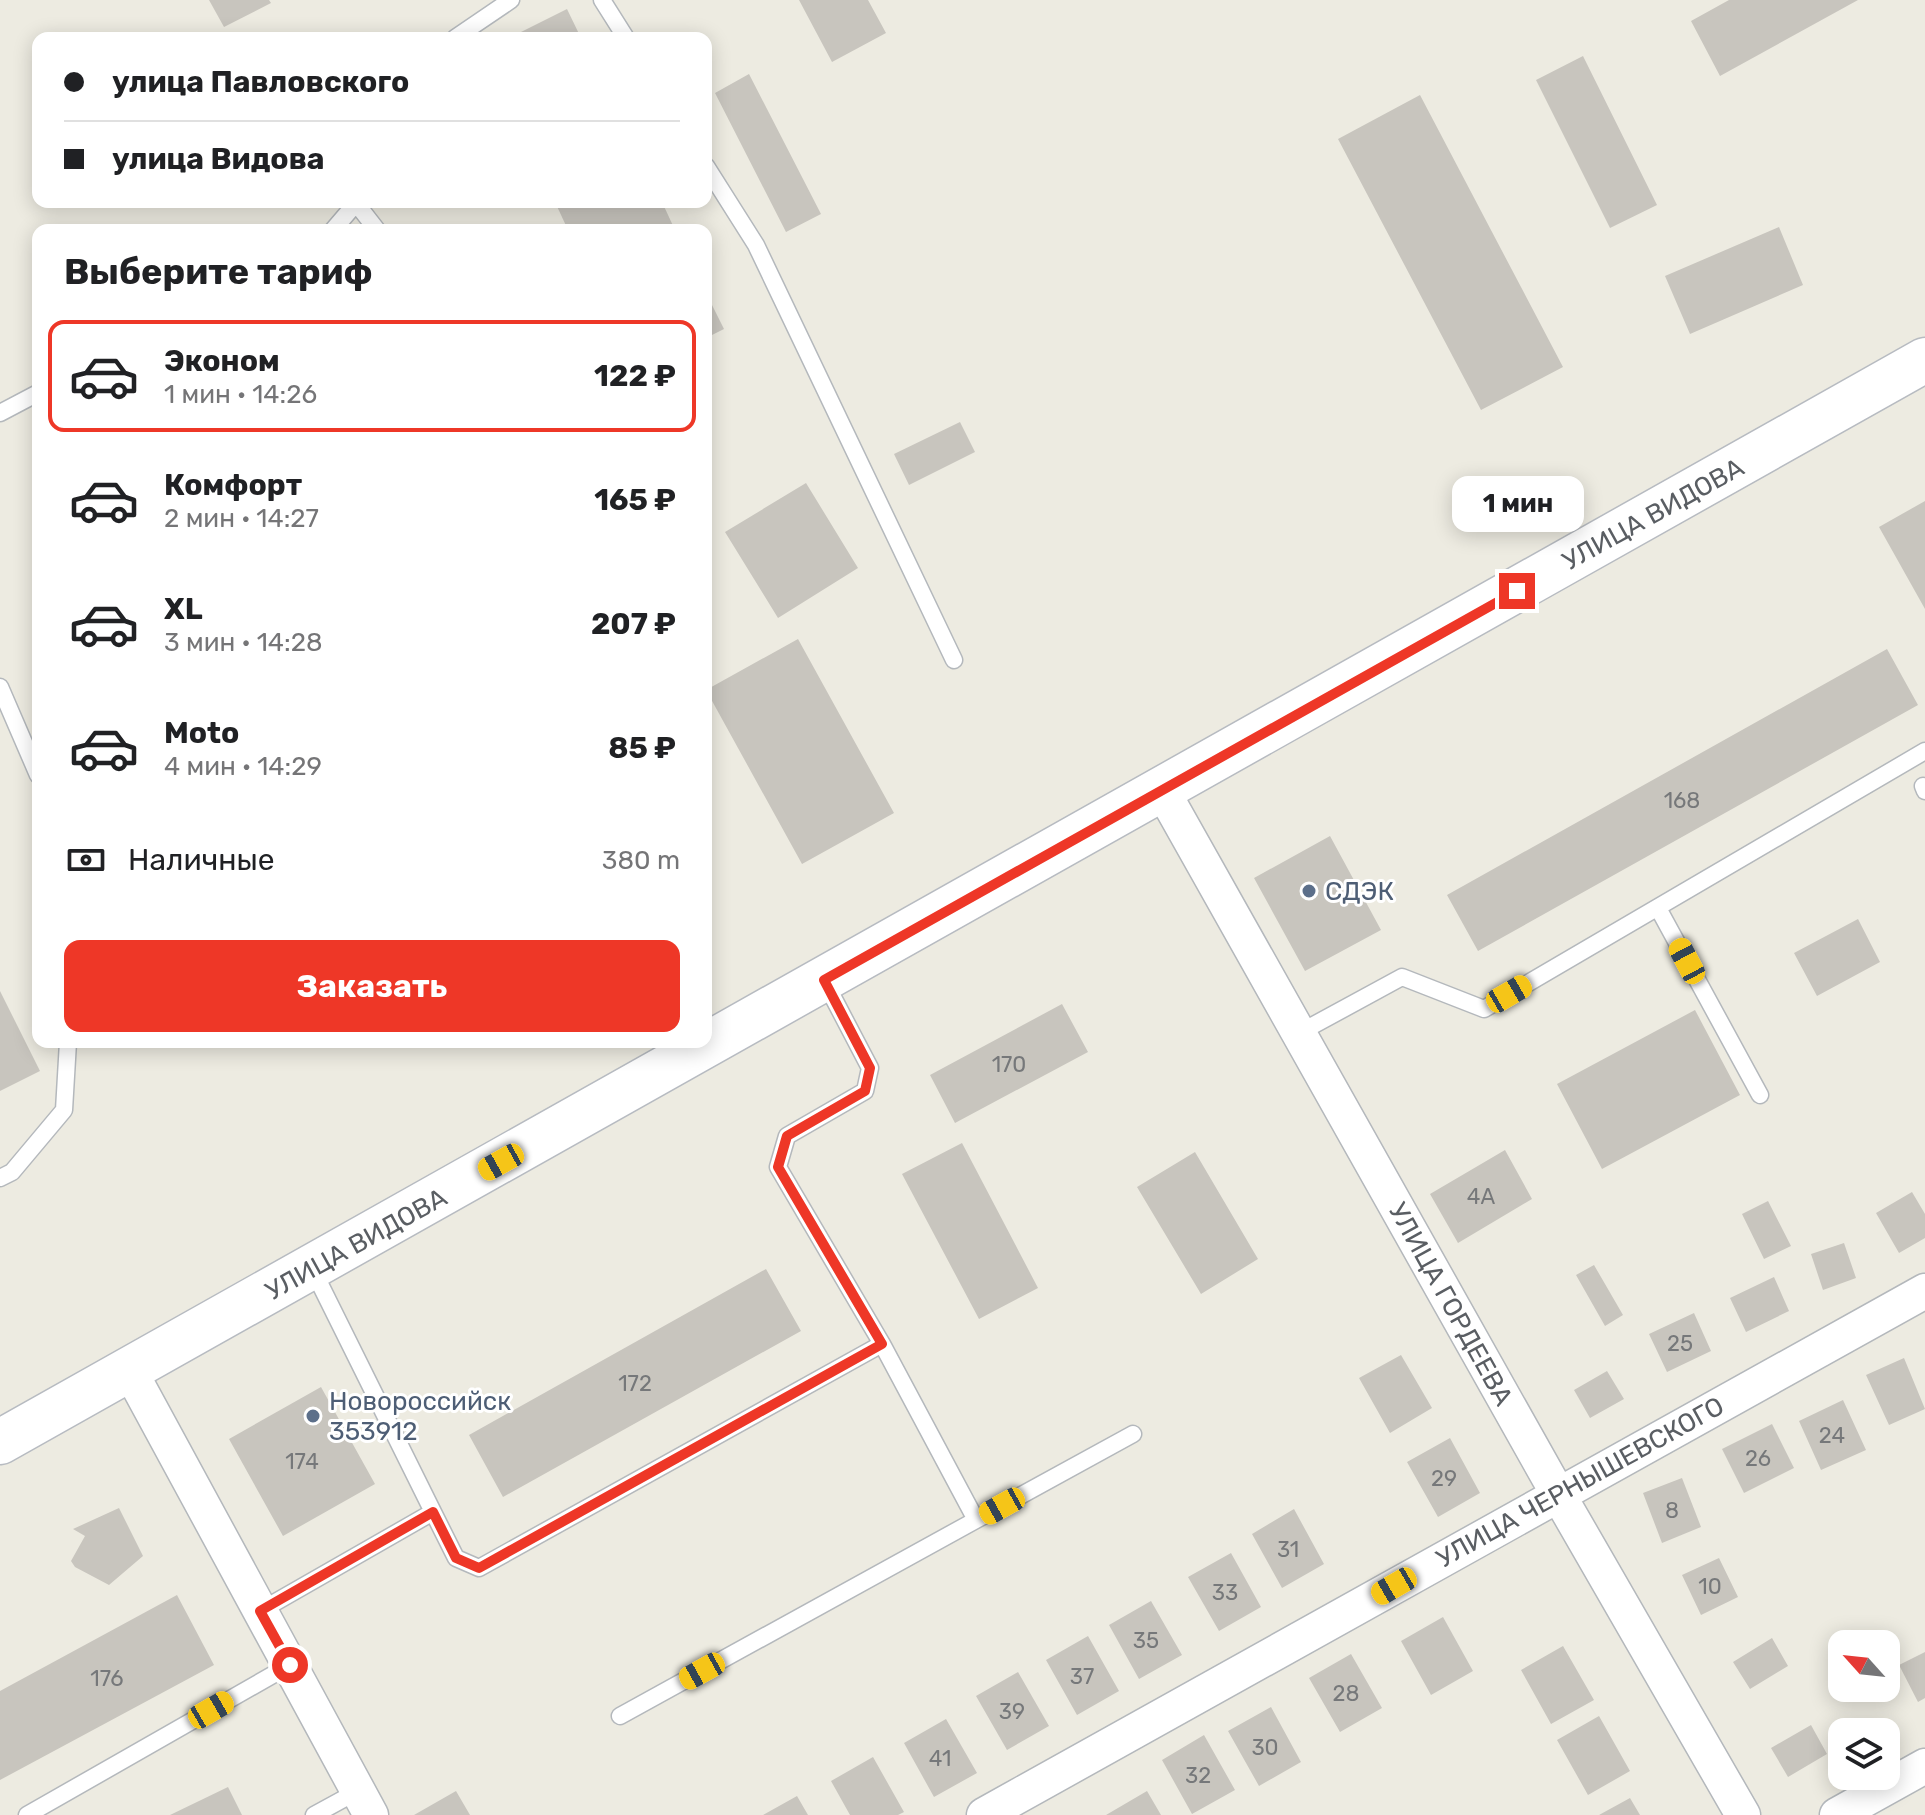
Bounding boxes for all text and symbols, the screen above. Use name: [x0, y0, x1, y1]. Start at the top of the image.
text: улица Павловского: [112, 64, 409, 100]
text: улица Видова: [112, 141, 325, 177]
text: Выберите тариф: [64, 250, 373, 293]
icon: car: [68, 340, 140, 412]
text: Эконом: [164, 343, 280, 379]
text: 122 ₽: [594, 358, 676, 394]
text: 1 мин · 14:26: [164, 379, 317, 410]
street label: УЛИЦА ВИДОВА: [1557, 452, 1749, 577]
icon: car: [68, 464, 140, 536]
text: Комфорт: [164, 467, 302, 503]
callout: 1 мин: [1451, 475, 1583, 531]
text: 165 ₽: [594, 482, 676, 518]
text: 1 мин: [1483, 488, 1553, 519]
text: 2 мин · 14:27: [164, 503, 319, 534]
route end: [1499, 573, 1535, 609]
icon: car: [68, 588, 140, 660]
text: XL: [164, 591, 203, 627]
text: 207 ₽: [591, 606, 676, 642]
text: 3 мин · 14:28: [164, 627, 322, 658]
icon: car: [68, 712, 140, 784]
text: Moto: [164, 715, 239, 751]
text: 85 ₽: [608, 730, 676, 766]
text: 4 мин · 14:29: [164, 751, 322, 782]
house number: 168: [1664, 787, 1700, 814]
icon: cash: [64, 838, 108, 882]
text: Наличные: [128, 842, 274, 878]
text: 380 m: [602, 845, 680, 876]
place label: СДЭК: [1325, 876, 1394, 907]
marker: СДЭК: [1300, 882, 1318, 900]
car: [1665, 934, 1709, 988]
button: Заказать: [64, 940, 680, 1032]
car: [1482, 972, 1536, 1016]
house number: 170: [992, 1051, 1026, 1078]
car: [474, 1140, 528, 1184]
street label: УЛИЦА ВИДОВА: [260, 1182, 452, 1307]
house number: 4А: [1467, 1183, 1495, 1210]
street label: УЛИЦА ГОРДЕЕВА: [1382, 1197, 1519, 1411]
house number: 25: [1667, 1330, 1693, 1357]
house number: 172: [618, 1370, 652, 1397]
place label: Новороссийск 353912: [329, 1386, 511, 1447]
street label: УЛИЦА ЧЕРНЫШЕВСКОГО: [1431, 1390, 1729, 1575]
marker: Новороссийск 353912: [304, 1407, 322, 1425]
house number: 24: [1819, 1422, 1845, 1449]
house number: 26: [1745, 1445, 1771, 1472]
house number: 174: [285, 1448, 319, 1475]
house number: 29: [1431, 1465, 1457, 1492]
car: [975, 1484, 1029, 1528]
house number: 8: [1665, 1497, 1679, 1524]
house number: 31: [1277, 1536, 1299, 1563]
car: [1367, 1564, 1421, 1608]
house number: 10: [1698, 1573, 1722, 1600]
house number: 33: [1212, 1579, 1238, 1606]
house number: 35: [1133, 1627, 1159, 1654]
north arrow: [1828, 1630, 1900, 1702]
map controls: [1828, 1630, 1900, 1790]
route start: [272, 1647, 308, 1683]
car: [675, 1649, 729, 1693]
house number: 37: [1070, 1663, 1094, 1690]
house number: 176: [90, 1665, 124, 1692]
house number: 28: [1333, 1680, 1359, 1707]
car: [184, 1688, 238, 1732]
house number: 39: [999, 1698, 1025, 1725]
button: layers: [1828, 1718, 1900, 1790]
house number: 30: [1251, 1734, 1279, 1761]
house number: 41: [929, 1745, 951, 1772]
house number: 32: [1185, 1762, 1211, 1789]

